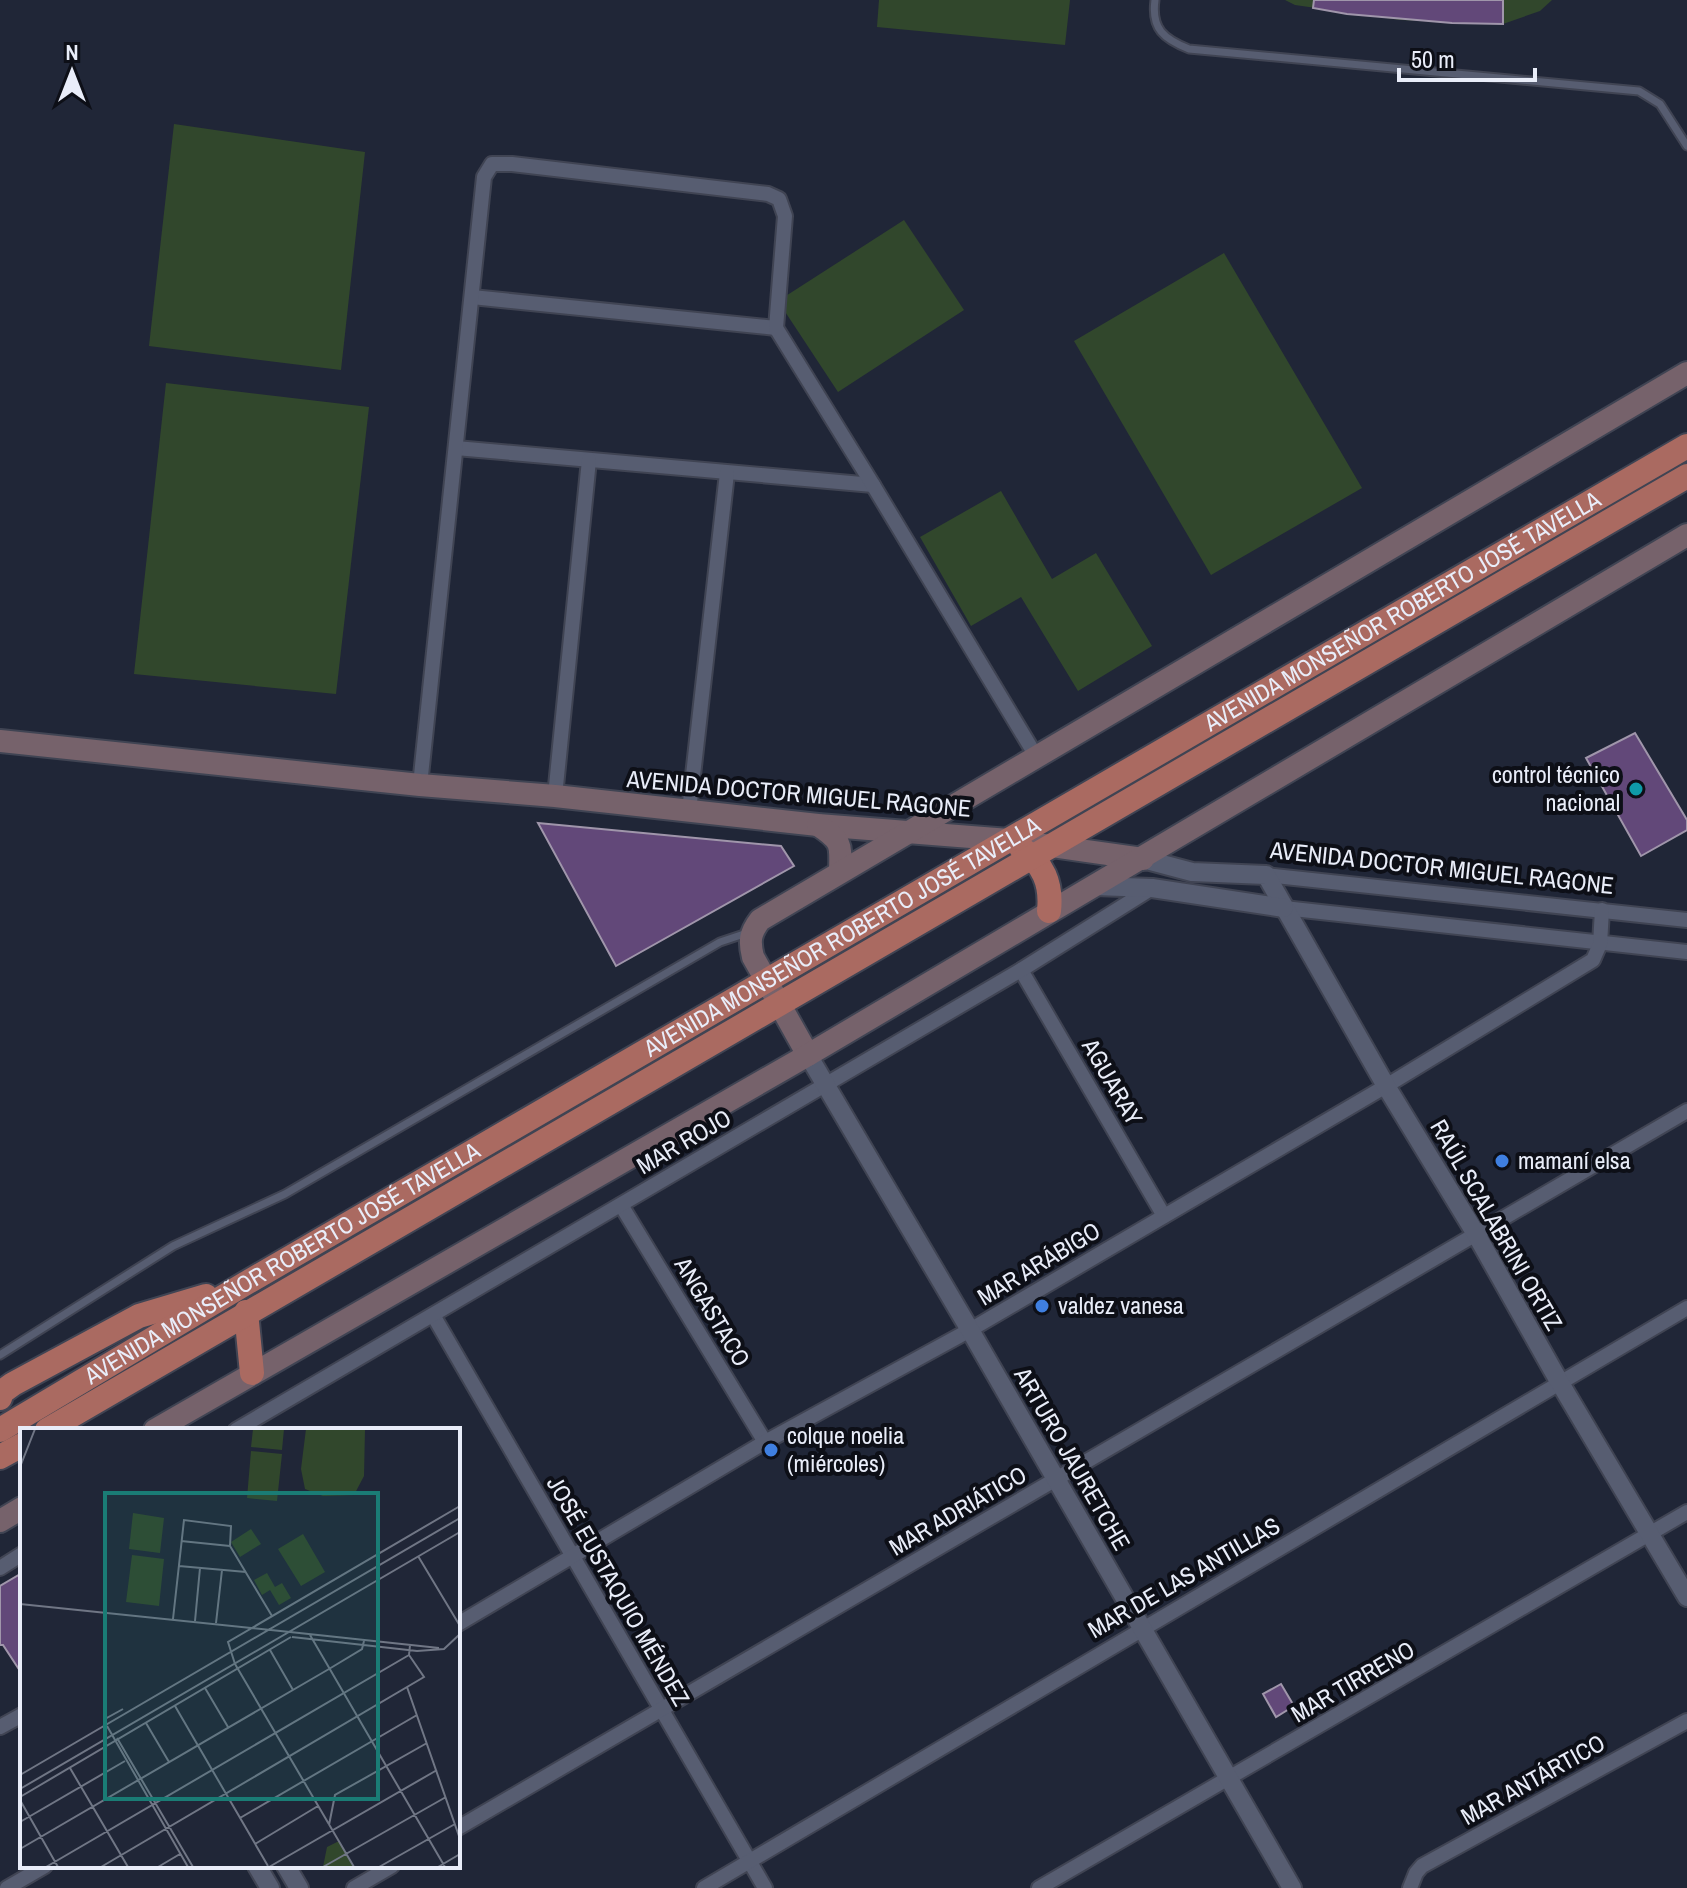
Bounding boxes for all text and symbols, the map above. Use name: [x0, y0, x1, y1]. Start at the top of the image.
north arrow: [32, 32, 112, 112]
scale bar: [1399, 32, 1535, 82]
text: N: [65, 37, 79, 67]
text: 50 m: [1411, 43, 1455, 75]
street label: AVENIDA MONSEÑOR ROBERTO JOSÉ TAVELLA: [1197, 482, 1607, 739]
place label: control técnico nacional: [1492, 758, 1620, 818]
street label: AVENIDA DOCTOR MIGUEL RAGONE: [625, 762, 972, 824]
marker: control técnico nacional: [1627, 780, 1645, 798]
street label: AVENIDA MONSEÑOR ROBERTO JOSÉ TAVELLA: [637, 808, 1046, 1064]
street label: AVENIDA DOCTOR MIGUEL RAGONE: [1268, 833, 1615, 901]
street label: AGUARAY: [1075, 1032, 1150, 1131]
street label: MAR ROJO: [631, 1101, 736, 1181]
street label: RAÚL SCALABRINI ORTIZ: [1423, 1113, 1570, 1336]
street label: AVENIDA MONSEÑOR ROBERTO JOSÉ TAVELLA: [77, 1133, 486, 1391]
place label: mamaní elsa: [1518, 1144, 1631, 1176]
marker: mamaní elsa: [1493, 1152, 1511, 1170]
street label: MAR ARÁBIGO: [971, 1214, 1106, 1312]
street label: ANGASTACO: [667, 1250, 758, 1372]
place label: valdez vanesa: [1058, 1289, 1184, 1321]
marker: valdez vanesa: [1033, 1297, 1051, 1315]
street label: ARTURO JAURETCHE: [1007, 1360, 1138, 1556]
place label: colque noelia (miércoles): [787, 1419, 904, 1479]
inset map: [20, 1428, 460, 1868]
marker: colque noelia (miércoles): [762, 1441, 780, 1459]
street label: MAR ADRIÁTICO: [883, 1458, 1032, 1562]
street label: JOSÉ EUSTAQUIO MÉNDEZ: [540, 1470, 698, 1711]
street label: MAR DE LAS ANTILLAS: [1082, 1509, 1285, 1645]
street label: MAR TIRRENO: [1285, 1633, 1420, 1729]
street label: MAR ANTÁRTICO: [1455, 1726, 1610, 1832]

